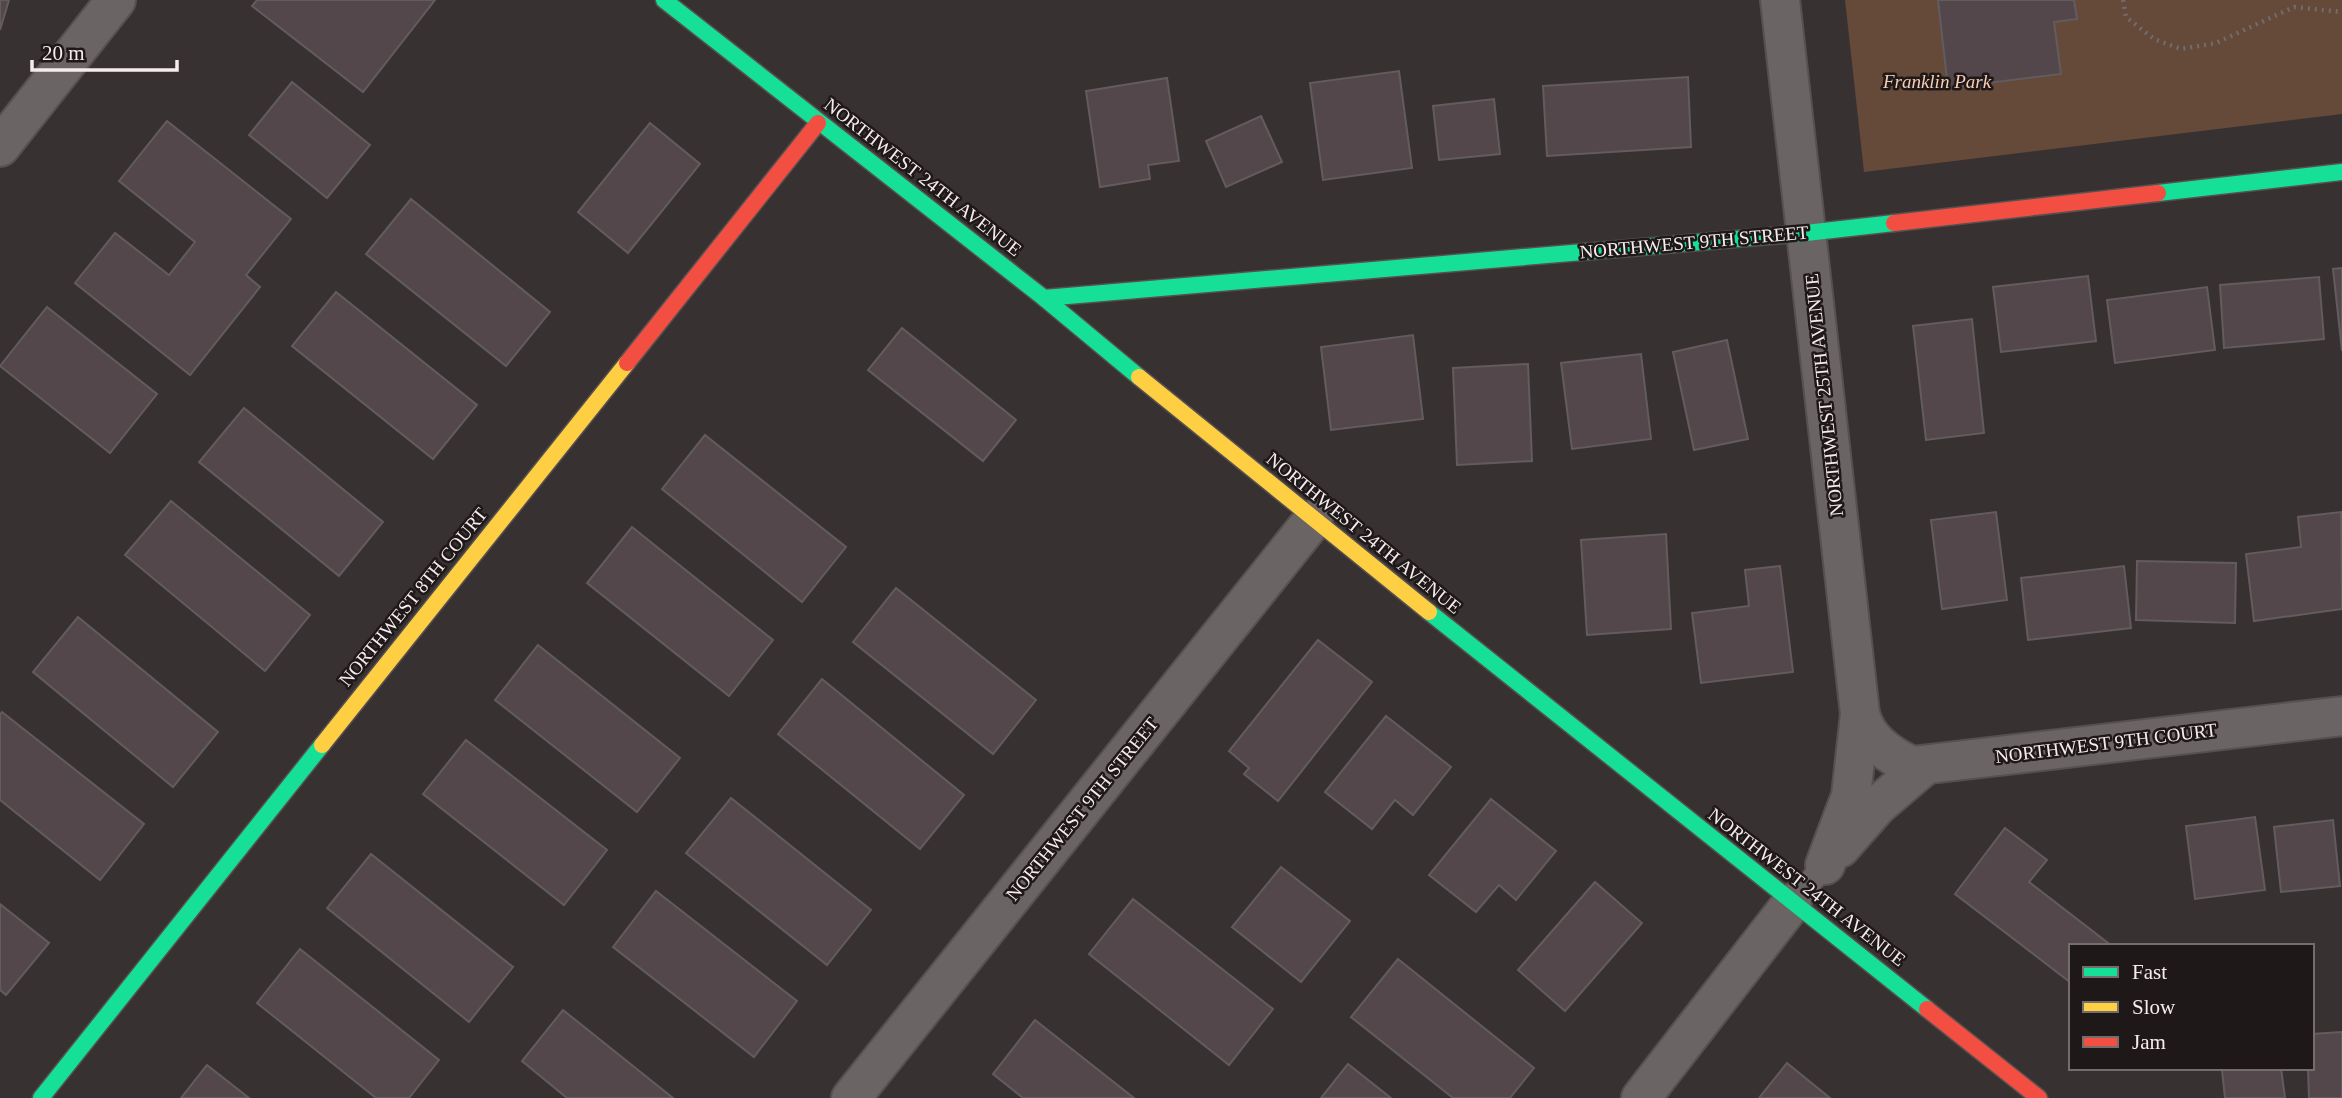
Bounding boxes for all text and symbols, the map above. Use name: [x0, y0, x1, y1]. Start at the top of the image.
scale bar: [32, 28, 177, 72]
text: 20 m: [42, 41, 85, 65]
park label: Franklin Park: [1882, 71, 1992, 92]
street label: NORTHWEST 24TH AVENUE: [820, 94, 1026, 260]
street label: NORTHWEST 9TH STREET: [1579, 221, 1810, 262]
street label: NORTHWEST 25TH AVENUE: [1801, 273, 1847, 517]
street label: NORTHWEST 24TH AVENUE: [1263, 448, 1465, 618]
street label: NORTHWEST 8TH COURT: [335, 503, 492, 690]
street label: NORTHWEST 9TH STREET: [1002, 713, 1163, 905]
street label: NORTHWEST 9TH COURT: [1994, 719, 2218, 767]
street label: NORTHWEST 24TH AVENUE: [1704, 804, 1910, 970]
legend: [2069, 944, 2314, 1070]
text: Fast: [2132, 960, 2167, 984]
text: Slow: [2132, 995, 2176, 1019]
text: Jam: [2132, 1030, 2166, 1054]

